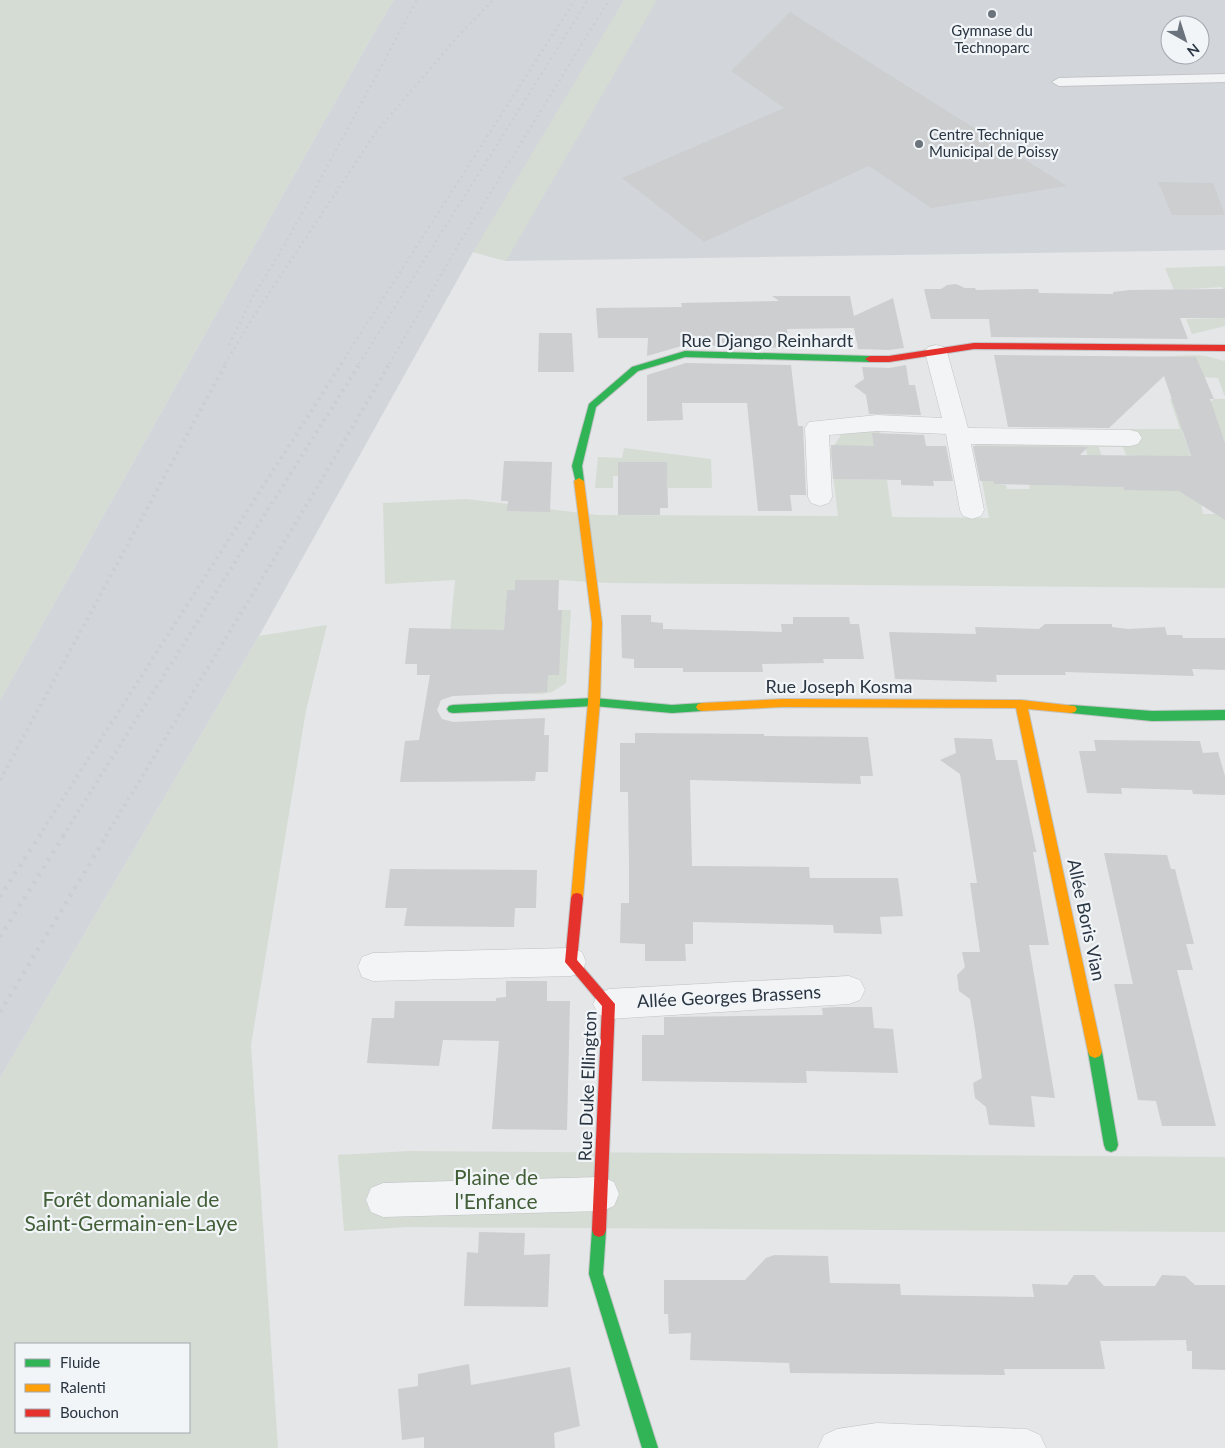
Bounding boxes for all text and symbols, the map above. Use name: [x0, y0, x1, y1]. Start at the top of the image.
marker: Gymnase du Technoparc: [986, 8, 998, 20]
north arrow: [1160, 15, 1210, 65]
place label: Gymnase du Technoparc: [951, 21, 1033, 56]
text: N: [1184, 40, 1203, 60]
place label: Centre Technique Municipal de Poissy: [929, 125, 1059, 160]
marker: Centre Technique Municipal de Poissy: [913, 138, 925, 150]
street label: Rue Django Reinhardt: [681, 329, 854, 351]
street label: Rue Joseph Kosma: [765, 675, 913, 697]
street label: Allée Boris Vian: [1063, 857, 1111, 983]
street label: Allée Georges Brassens: [636, 980, 822, 1012]
street label: Rue Duke Ellington: [573, 1010, 601, 1162]
park label: Plaine de l'Enfance: [454, 1164, 538, 1213]
park label: Forêt domaniale de Saint-Germain-en-Laye: [24, 1186, 238, 1235]
legend: [15, 1343, 190, 1433]
text: Fluide: [60, 1353, 100, 1371]
text: Ralenti: [60, 1378, 106, 1396]
text: Bouchon: [60, 1403, 119, 1421]

